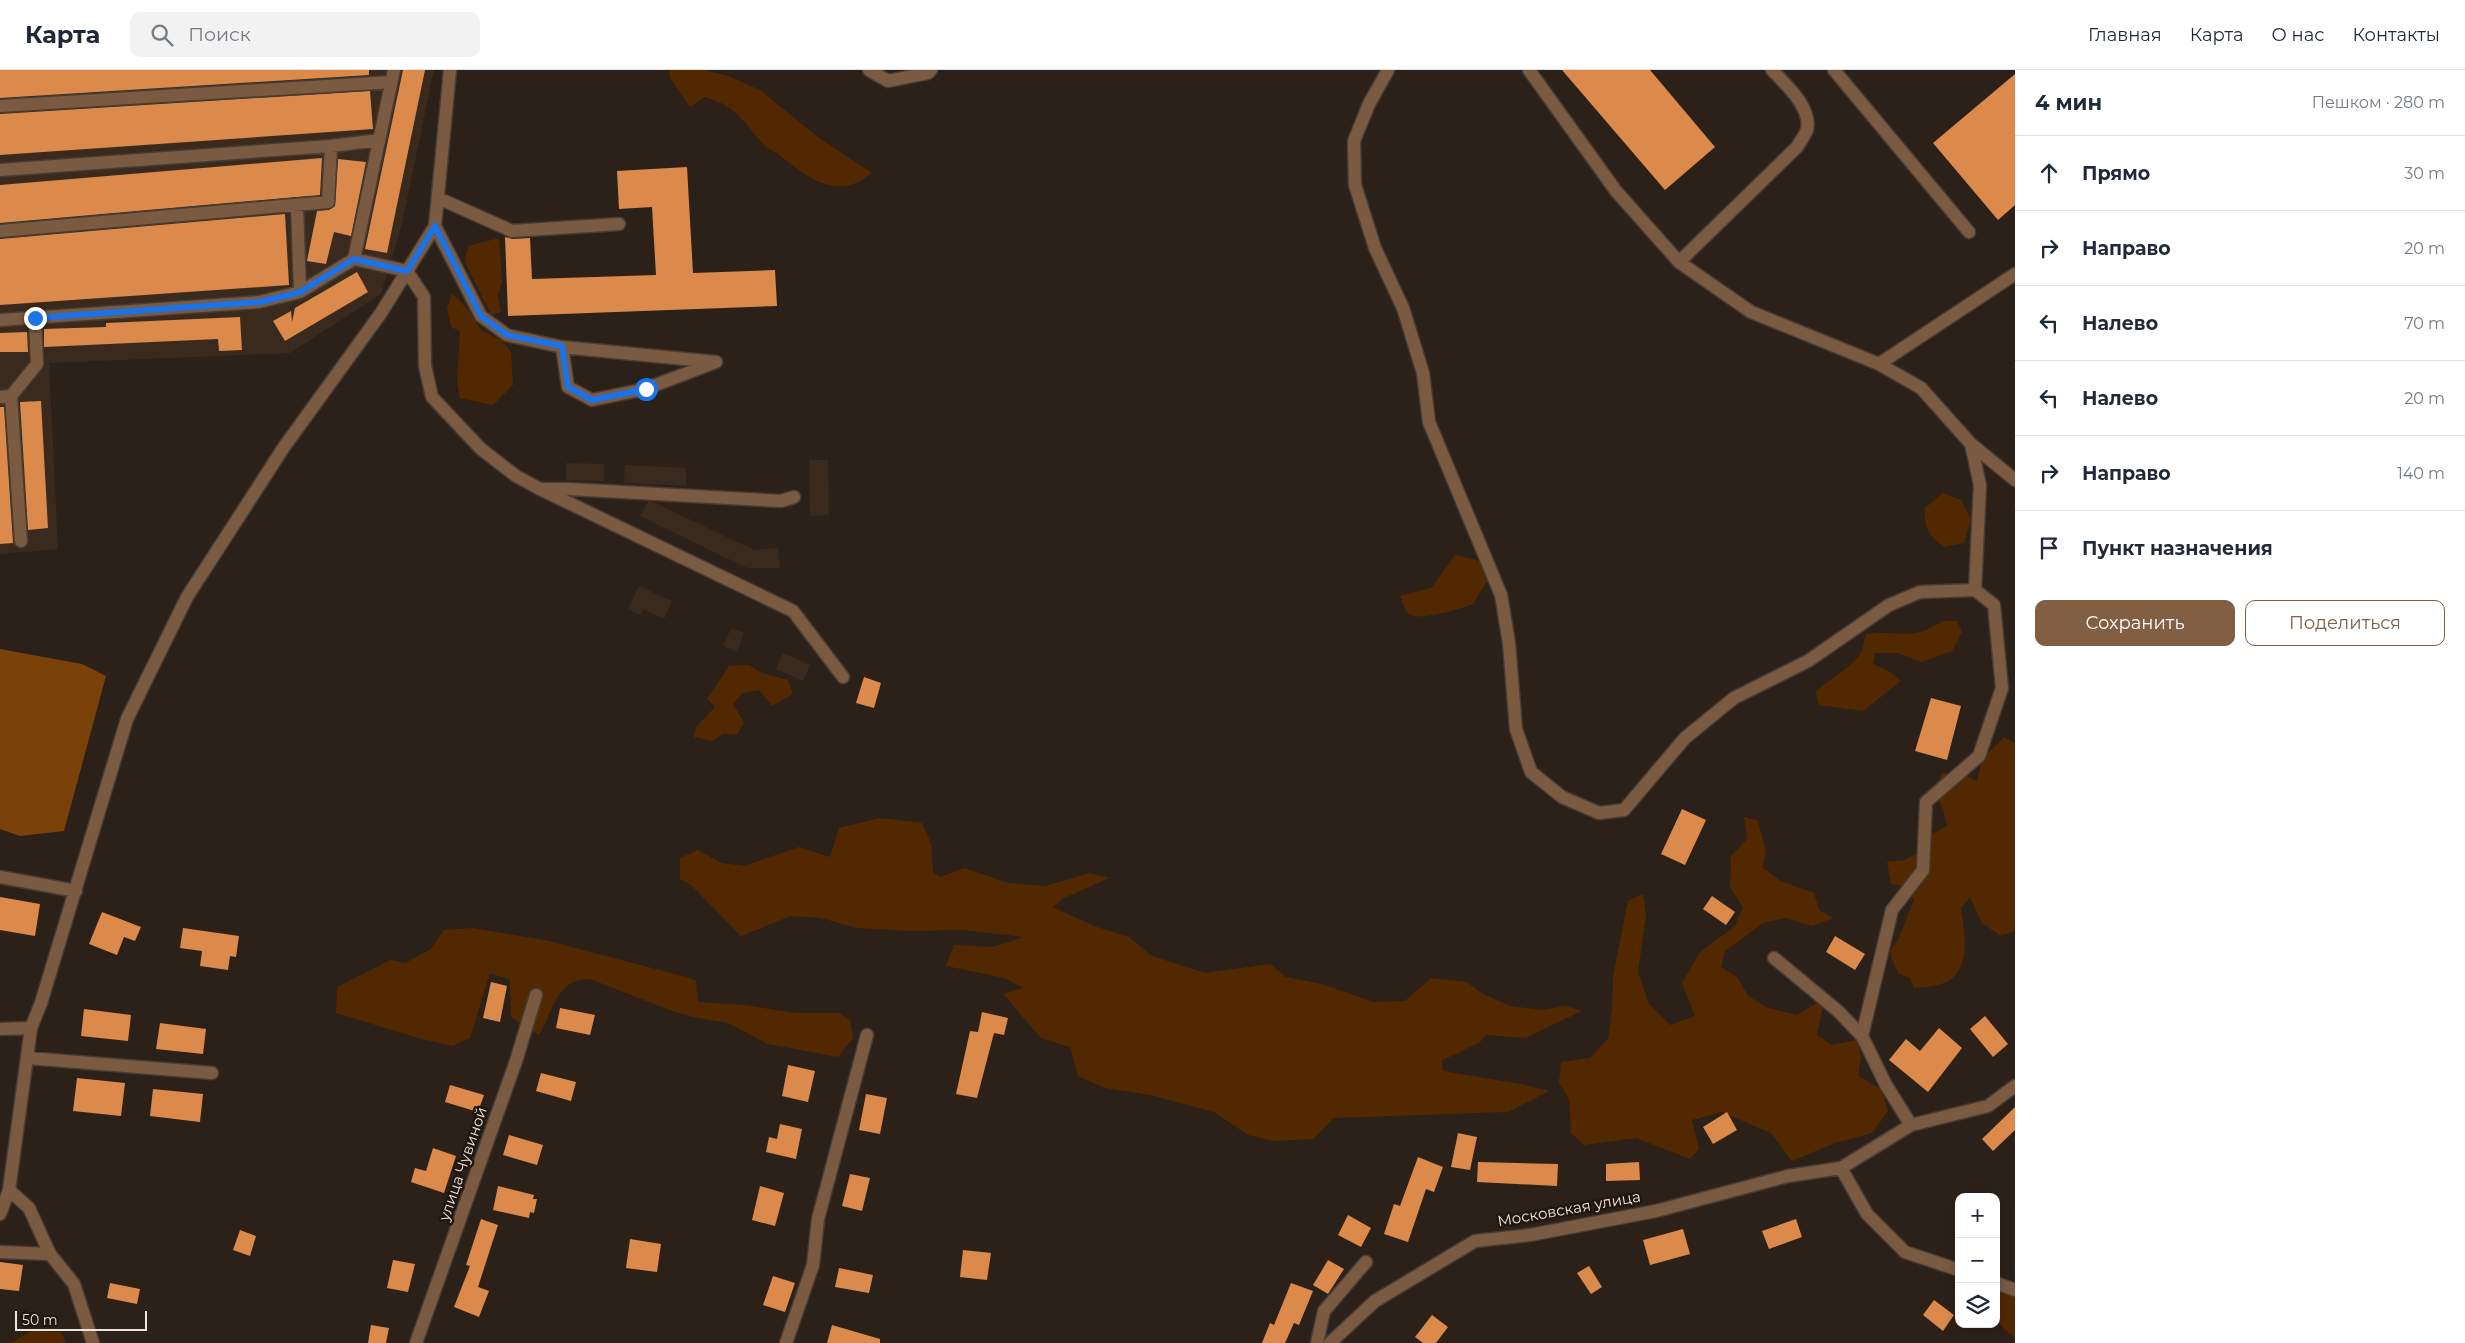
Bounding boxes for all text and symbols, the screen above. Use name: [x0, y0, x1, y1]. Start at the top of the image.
search box: [130, 12, 480, 57]
text: Карта: [25, 20, 100, 49]
icon: search: [148, 21, 176, 49]
text: Поиск: [188, 23, 251, 46]
text: Главная: [2088, 24, 2162, 46]
text: Карта: [2190, 24, 2244, 46]
text: О нас: [2272, 24, 2324, 46]
text: Контакты: [2352, 24, 2440, 46]
text: 4 мин: [2035, 90, 2102, 115]
text: Пешком · 280 m: [2312, 93, 2445, 112]
icon: ahead: [2035, 159, 2063, 187]
text: Прямо: [2082, 162, 2150, 185]
text: 30 m: [2404, 164, 2445, 183]
icon: right: [2035, 234, 2063, 262]
text: Направо: [2082, 237, 2171, 260]
text: 20 m: [2404, 239, 2445, 258]
route end: [24, 307, 47, 330]
icon: left: [2035, 309, 2063, 337]
text: Налево: [2082, 312, 2158, 335]
text: 70 m: [2404, 314, 2445, 333]
route start: [635, 378, 658, 401]
icon: left: [2035, 384, 2063, 412]
text: Налево: [2082, 387, 2158, 410]
text: 20 m: [2404, 389, 2445, 408]
icon: right: [2035, 459, 2063, 487]
text: Направо: [2082, 462, 2171, 485]
text: 140 m: [2397, 464, 2445, 483]
icon: arrive: [2035, 534, 2063, 562]
text: Пункт назначения: [2082, 537, 2273, 560]
button: Сохранить: [2035, 600, 2235, 646]
button: Поделиться: [2245, 600, 2445, 646]
street label: улица Чувиной: [434, 1104, 491, 1224]
street label: Московская улица: [1496, 1187, 1642, 1230]
map controls: [1955, 1193, 2000, 1328]
button: +: [1955, 1193, 2000, 1238]
button: −: [1955, 1238, 2000, 1283]
button: layers: [1955, 1283, 2000, 1328]
scale bar: [15, 1308, 148, 1331]
text: 50 m: [22, 1311, 58, 1329]

